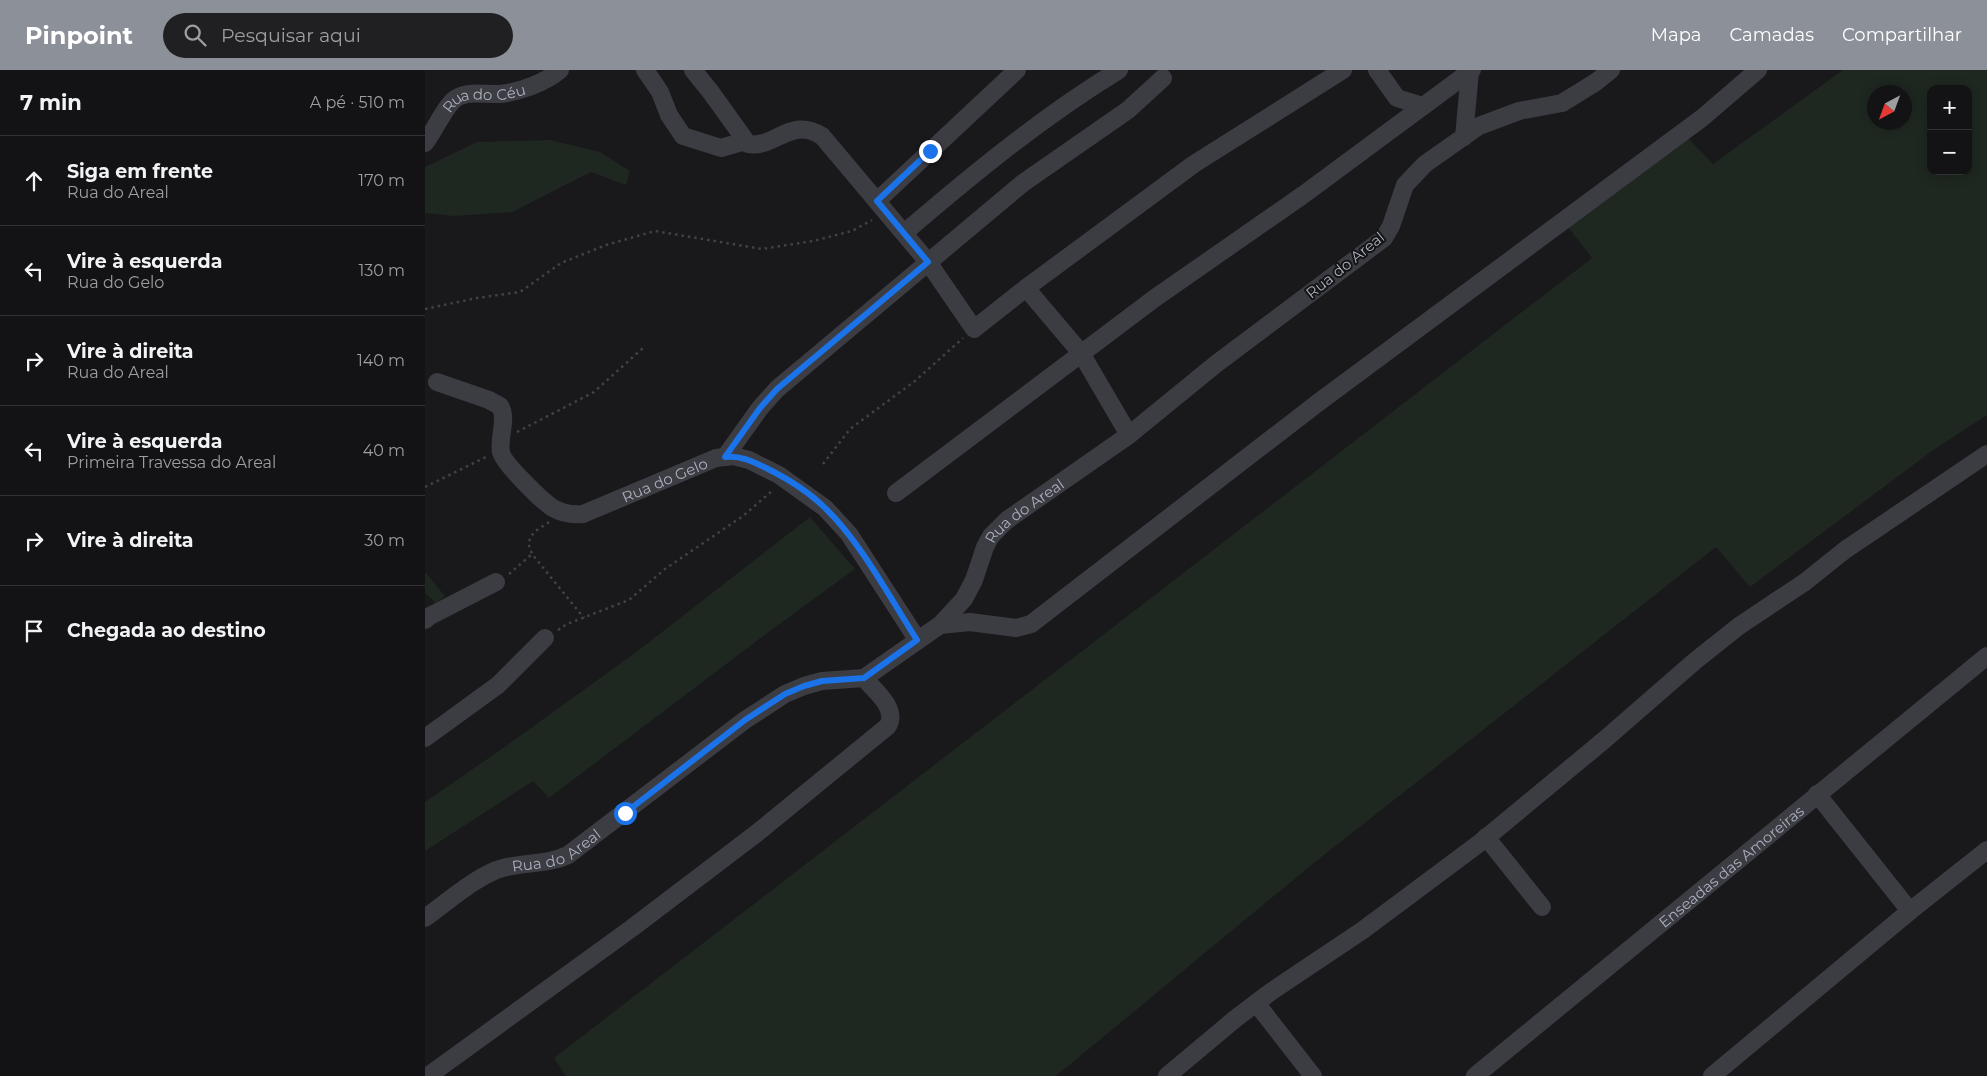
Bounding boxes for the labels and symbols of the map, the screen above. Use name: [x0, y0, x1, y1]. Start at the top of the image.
street label: Rua do Céu: [438, 79, 528, 116]
north arrow: [1867, 85, 1912, 130]
route end: [919, 140, 942, 163]
street label: Rua do Areal: [1302, 228, 1388, 302]
street label: Rua do Gelo: [619, 453, 710, 506]
street label: Rua do Areal: [980, 474, 1067, 546]
street label: Enseadas das Amoreiras: [1654, 801, 1807, 931]
route start: [614, 802, 637, 825]
street label: Rua do Areal: [511, 824, 604, 875]

